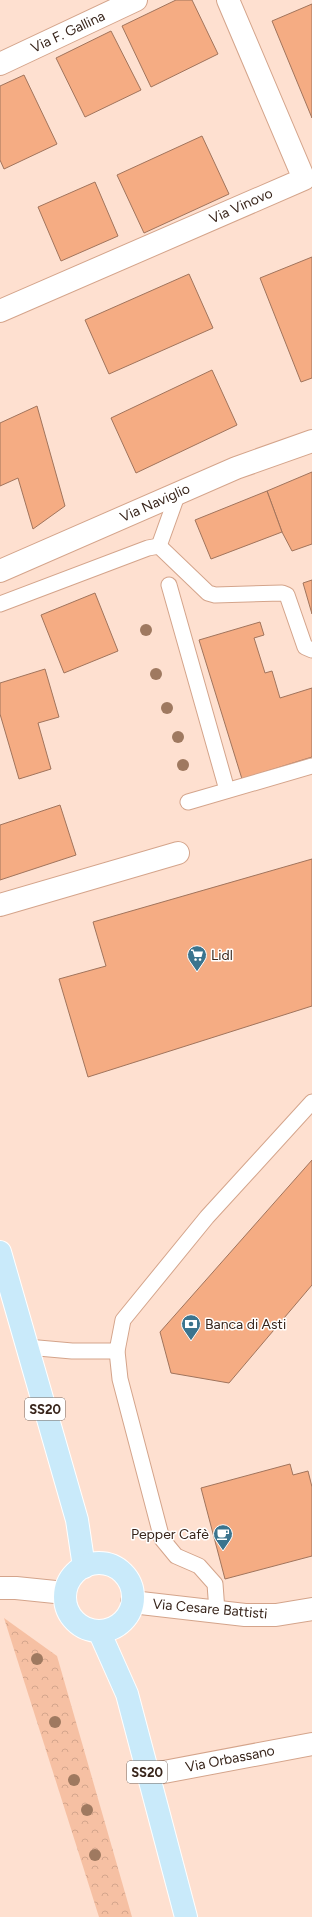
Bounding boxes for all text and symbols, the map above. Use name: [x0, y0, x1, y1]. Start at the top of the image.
street label: Via F. Gallina: [28, 7, 108, 57]
street label: Via Vinovo: [207, 185, 275, 227]
street label: Via Naviglio: [117, 480, 193, 526]
supermarket icon: Lidl: [186, 944, 208, 972]
place label: Lidl: [211, 947, 233, 964]
bank icon: Banca di Asti: [180, 1313, 202, 1341]
place label: Banca di Asti: [205, 1316, 286, 1333]
road number: SS20: [25, 1398, 65, 1420]
cafe icon: Pepper Cafè: [212, 1523, 234, 1551]
place label: Pepper Cafè: [131, 1526, 209, 1543]
street label: Via Cesare Battisti: [152, 1596, 268, 1622]
street label: Via Orbassano: [184, 1742, 276, 1776]
road number: SS20: [127, 1761, 167, 1783]

